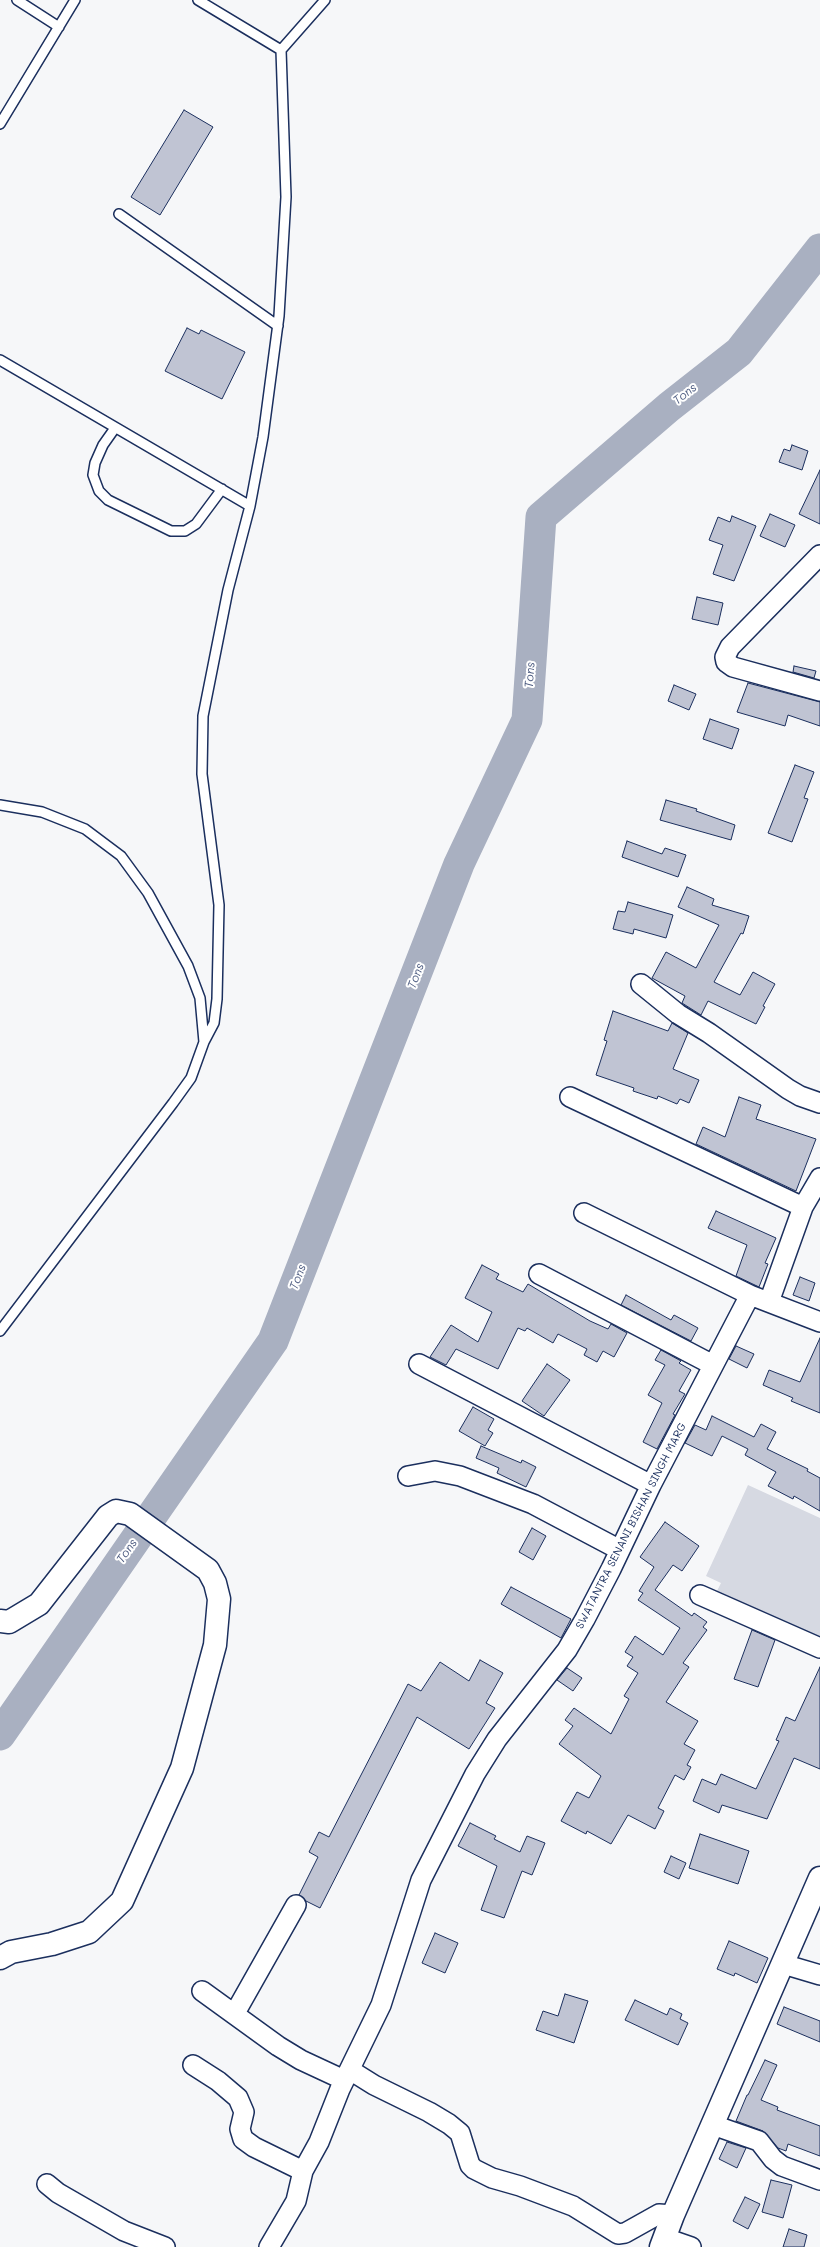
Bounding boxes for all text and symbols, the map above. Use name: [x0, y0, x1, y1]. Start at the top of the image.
water label: Tons: [670, 380, 700, 408]
water label: Tons: [522, 661, 538, 689]
water label: Tons: [405, 961, 427, 991]
water label: Tons: [287, 1262, 309, 1292]
street label: SWATANTRA SENANI BISHAN SINGH MARG: [573, 1421, 689, 1631]
water label: Tons: [114, 1536, 140, 1566]

